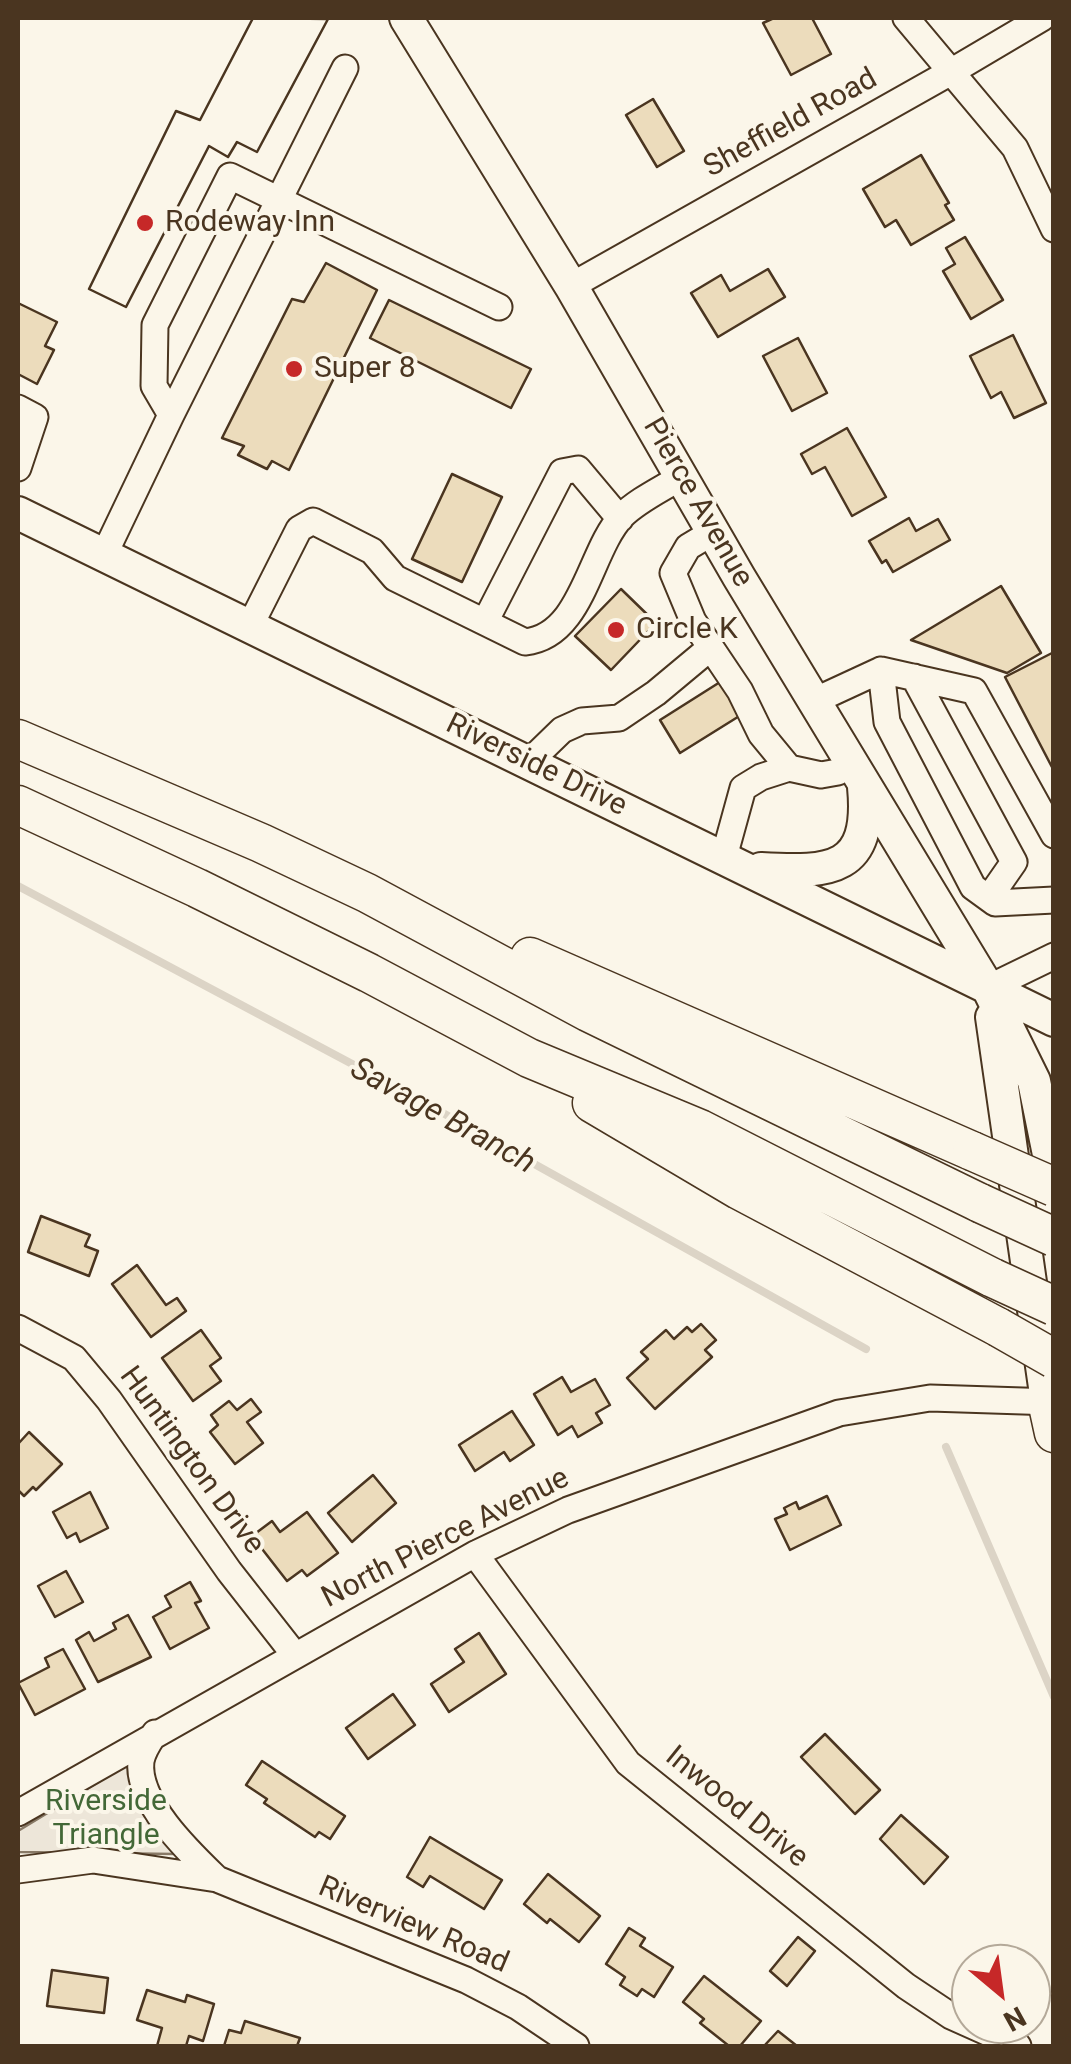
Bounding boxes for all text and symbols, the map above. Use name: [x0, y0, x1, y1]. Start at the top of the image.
street label: Sheffield Road: [698, 62, 884, 186]
place label: Rodeway Inn: [165, 205, 335, 241]
marker: Rodeway Inn: [134, 212, 156, 234]
place label: Super 8: [314, 351, 416, 387]
marker: Super 8: [283, 358, 305, 380]
street label: Pierce Avenue: [634, 412, 760, 594]
place label: Circle K: [636, 612, 738, 648]
marker: Circle K: [605, 619, 627, 641]
street label: Riverside Drive: [440, 707, 632, 825]
water label: Savage Branch: [343, 1050, 541, 1184]
street label: Huntington Drive: [111, 1360, 271, 1562]
street label: North Pierce Avenue: [316, 1461, 576, 1617]
street label: Inwood Drive: [657, 1739, 815, 1877]
park label: Riverside Triangle: [45, 1784, 167, 1854]
street label: Riverview Road: [313, 1870, 513, 1982]
north arrow: [951, 1944, 1051, 2044]
text: N: [998, 2000, 1031, 2038]

